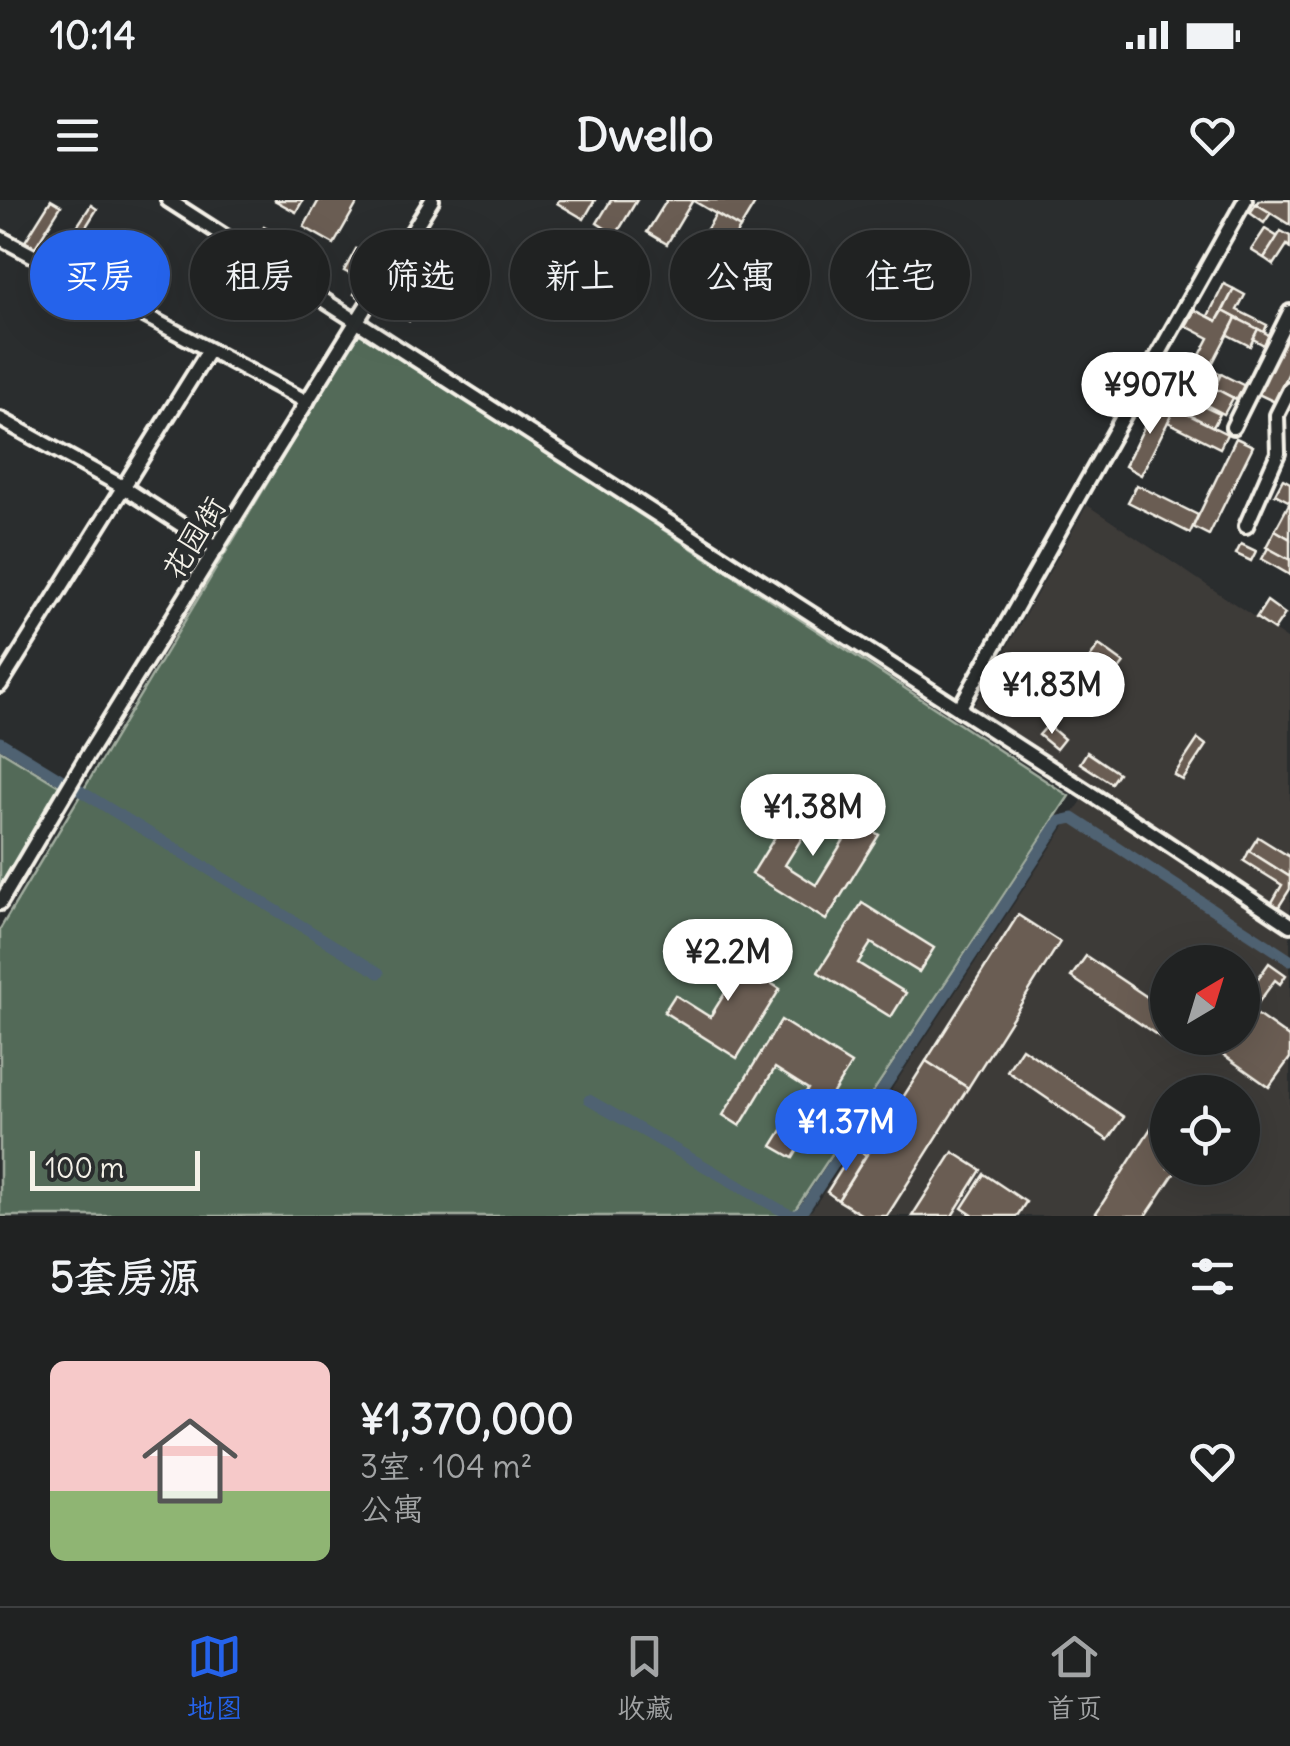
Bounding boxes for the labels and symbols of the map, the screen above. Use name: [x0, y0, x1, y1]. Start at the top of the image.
pin: ¥907K: [1080, 352, 1220, 437]
street label: 花园街: [153, 489, 233, 586]
pin: ¥1.83M: [971, 652, 1133, 737]
pin: ¥1.38M: [732, 774, 894, 859]
pin: ¥2.2M: [658, 919, 798, 1004]
north arrow: [1150, 945, 1260, 1055]
pin: ¥1.37M: [765, 1089, 927, 1174]
scale bar: [30, 1146, 200, 1190]

